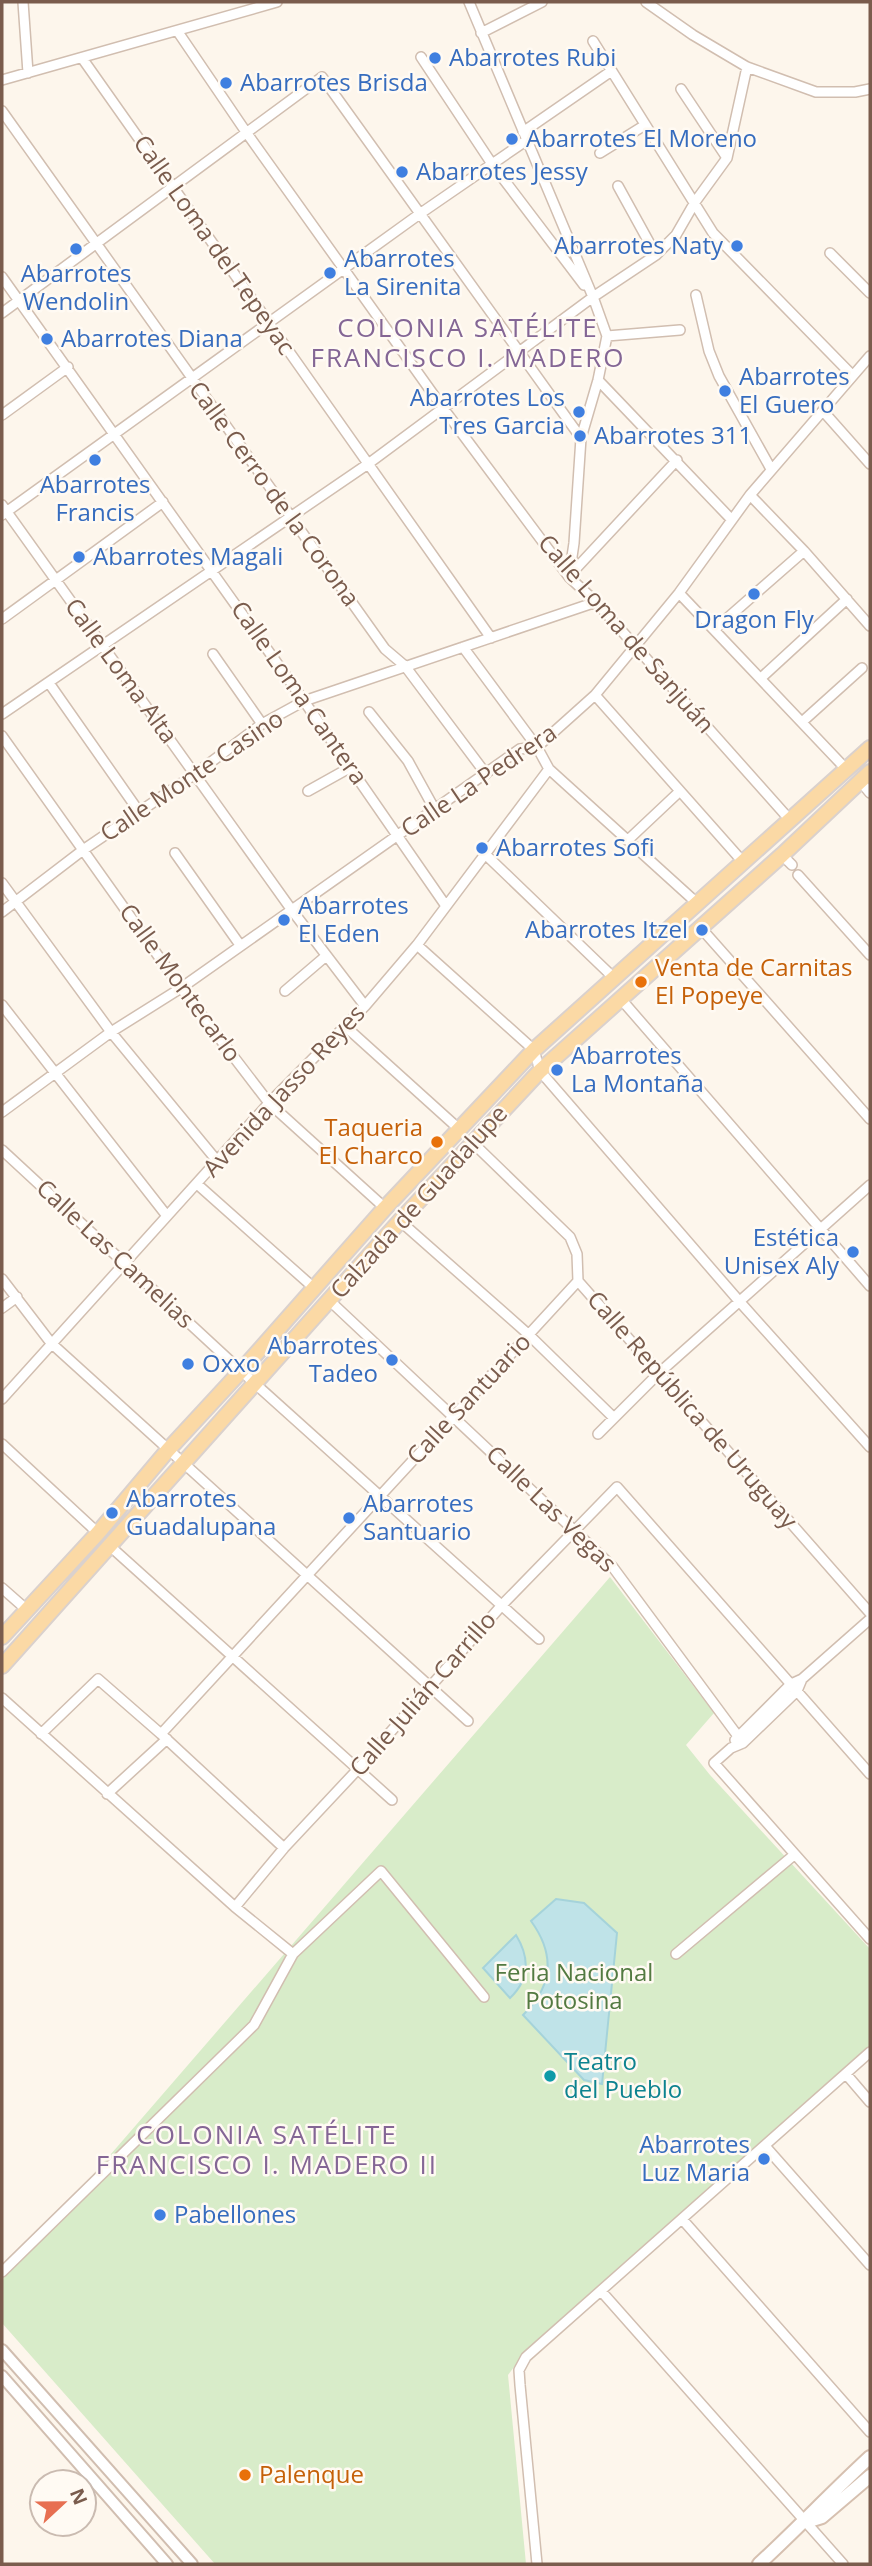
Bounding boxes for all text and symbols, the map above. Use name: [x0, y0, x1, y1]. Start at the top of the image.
place label: Abarrotes Rubi: [449, 40, 616, 73]
marker: Abarrotes Rubi: [427, 50, 443, 66]
place label: Abarrotes Brisda: [240, 65, 428, 98]
marker: Abarrotes Brisda: [218, 75, 234, 91]
place label: Abarrotes El Moreno: [526, 121, 757, 154]
street label: Calle Loma del Tepeyac: [127, 128, 304, 361]
marker: Abarrotes El Moreno: [504, 131, 520, 147]
place label: Abarrotes Jessy: [416, 154, 589, 187]
marker: Abarrotes Jessy: [394, 164, 410, 180]
place label: Abarrotes Naty: [554, 228, 724, 261]
marker: Abarrotes Naty: [729, 238, 745, 254]
marker: Abarrotes Wendolin: [68, 241, 84, 257]
place label: Abarrotes La Sirenita: [344, 241, 461, 302]
place label: Abarrotes Wendolin: [21, 256, 131, 317]
marker: Abarrotes La Sirenita: [322, 265, 338, 281]
district label: COLONIA SATÉLITE FRANCISCO I. MADERO: [311, 309, 626, 375]
place label: Abarrotes Diana: [61, 321, 243, 354]
marker: Abarrotes Diana: [39, 331, 55, 347]
place label: Abarrotes El Guero: [739, 359, 850, 420]
street label: Calle Cerro de la Corona: [182, 374, 368, 612]
place label: Abarrotes Los Tres Garcia: [410, 380, 565, 441]
marker: Abarrotes El Guero: [717, 383, 733, 399]
marker: Abarrotes Los Tres Garcia: [571, 404, 587, 420]
place label: Abarrotes 311: [594, 418, 752, 451]
marker: Abarrotes 311: [572, 428, 588, 444]
marker: Abarrotes Francis: [87, 452, 103, 468]
place label: Abarrotes Francis: [40, 467, 150, 528]
street label: Calle Loma de Sanjuán: [532, 527, 723, 739]
place label: Abarrotes Magali: [93, 539, 283, 572]
marker: Abarrotes Magali: [71, 549, 87, 565]
marker: Dragon Fly: [746, 586, 762, 602]
street label: Calle Loma Alta: [58, 591, 186, 749]
street label: Calle Loma Cantera: [224, 594, 376, 791]
place label: Dragon Fly: [694, 602, 815, 635]
street label: Calle Monte Casino: [93, 701, 289, 848]
street label: Calle La Pedrera: [394, 715, 563, 844]
place label: Abarrotes Sofi: [496, 830, 655, 863]
marker: Abarrotes Sofi: [474, 840, 490, 856]
place label: Abarrotes El Eden: [298, 888, 409, 949]
street label: Calle Montecarlo: [113, 896, 250, 1068]
marker: Abarrotes El Eden: [276, 912, 292, 928]
place label: Abarrotes Itzel: [525, 912, 688, 945]
marker: Abarrotes Itzel: [694, 922, 710, 938]
place label: Venta de Carnitas El Popeye: [655, 950, 852, 1011]
marker: Venta de Carnitas El Popeye: [633, 974, 649, 990]
street label: Avenida Jasso Reyes: [194, 997, 371, 1183]
place label: Abarrotes La Montaña: [571, 1038, 704, 1099]
marker: Abarrotes La Montaña: [549, 1062, 565, 1078]
street label: Calzada de Guadalupe: [322, 1097, 514, 1305]
place label: Taqueria El Charco: [318, 1110, 423, 1171]
marker: Taqueria El Charco: [429, 1134, 445, 1150]
street label: Calle Las Camelias: [30, 1171, 202, 1335]
place label: Estética Unisex Aly: [724, 1220, 840, 1281]
marker: Estética Unisex Aly: [845, 1244, 861, 1260]
street label: Calle República de Uruguay: [581, 1283, 806, 1536]
street label: Calle Santuario: [398, 1325, 537, 1471]
place label: Abarrotes Tadeo: [267, 1328, 378, 1389]
place label: Oxxo: [202, 1346, 260, 1379]
marker: Abarrotes Tadeo: [384, 1352, 400, 1368]
marker: Oxxo: [180, 1356, 196, 1372]
street label: Calle Las Vegas: [480, 1437, 624, 1579]
place label: Abarrotes Guadalupana: [126, 1481, 276, 1542]
place label: Abarrotes Santuario: [363, 1486, 474, 1547]
marker: Abarrotes Guadalupana: [104, 1505, 120, 1521]
marker: Abarrotes Santuario: [341, 1510, 357, 1526]
street label: Calle Julián Carrillo: [341, 1603, 503, 1783]
park label: Feria Nacional Potosina: [495, 1955, 653, 2016]
place label: Teatro del Pueblo: [564, 2044, 682, 2105]
marker: Teatro del Pueblo: [542, 2068, 558, 2084]
district label: COLONIA SATÉLITE FRANCISCO I. MADERO II: [96, 2116, 438, 2182]
place label: Abarrotes Luz Maria: [639, 2127, 750, 2188]
marker: Abarrotes Luz Maria: [756, 2151, 772, 2167]
place label: Pabellones: [174, 2197, 296, 2230]
marker: Pabellones: [152, 2207, 168, 2223]
place label: Palenque: [259, 2457, 364, 2490]
marker: Palenque: [237, 2467, 253, 2483]
north arrow: [28, 2468, 98, 2538]
text: N: [64, 2485, 94, 2509]

